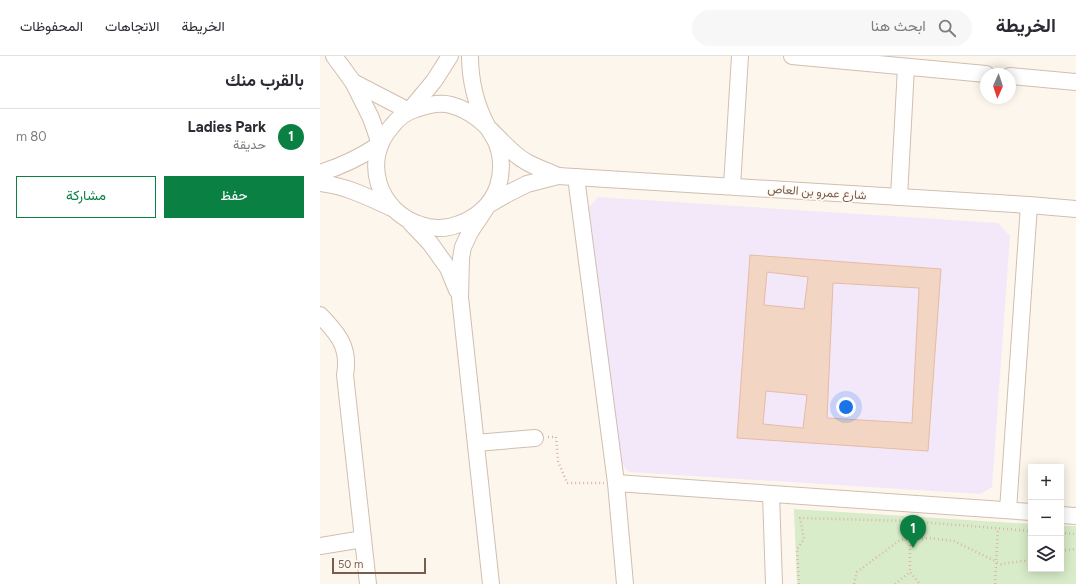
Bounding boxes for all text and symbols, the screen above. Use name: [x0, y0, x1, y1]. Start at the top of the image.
search box: [692, 10, 972, 46]
text: الخريطة: [996, 14, 1056, 37]
text: ابحث هنا: [871, 17, 926, 35]
icon: search: [936, 17, 958, 39]
text: المحفوظات: [20, 18, 83, 35]
text: الاتجاهات: [105, 18, 159, 35]
text: الخريطة: [181, 18, 225, 35]
north arrow: [980, 68, 1016, 104]
text: بالقرب منك: [225, 70, 304, 90]
text: Ladies Park: [188, 118, 266, 136]
text: 80 m: [16, 129, 47, 144]
text: 1: [288, 129, 294, 144]
text: حديقة: [233, 137, 266, 152]
button: مشاركة: [16, 176, 156, 218]
button: حفظ: [164, 176, 304, 218]
street label: شارع عمرو بن العاص: [767, 182, 867, 204]
your location: [836, 397, 856, 417]
map controls: [1028, 464, 1064, 572]
button: +: [1028, 464, 1064, 500]
button: −: [1028, 500, 1064, 536]
pin: 1: [900, 515, 926, 548]
button: layers: [1028, 536, 1064, 572]
scale bar: [332, 556, 426, 575]
text: 50 m: [338, 558, 363, 571]

